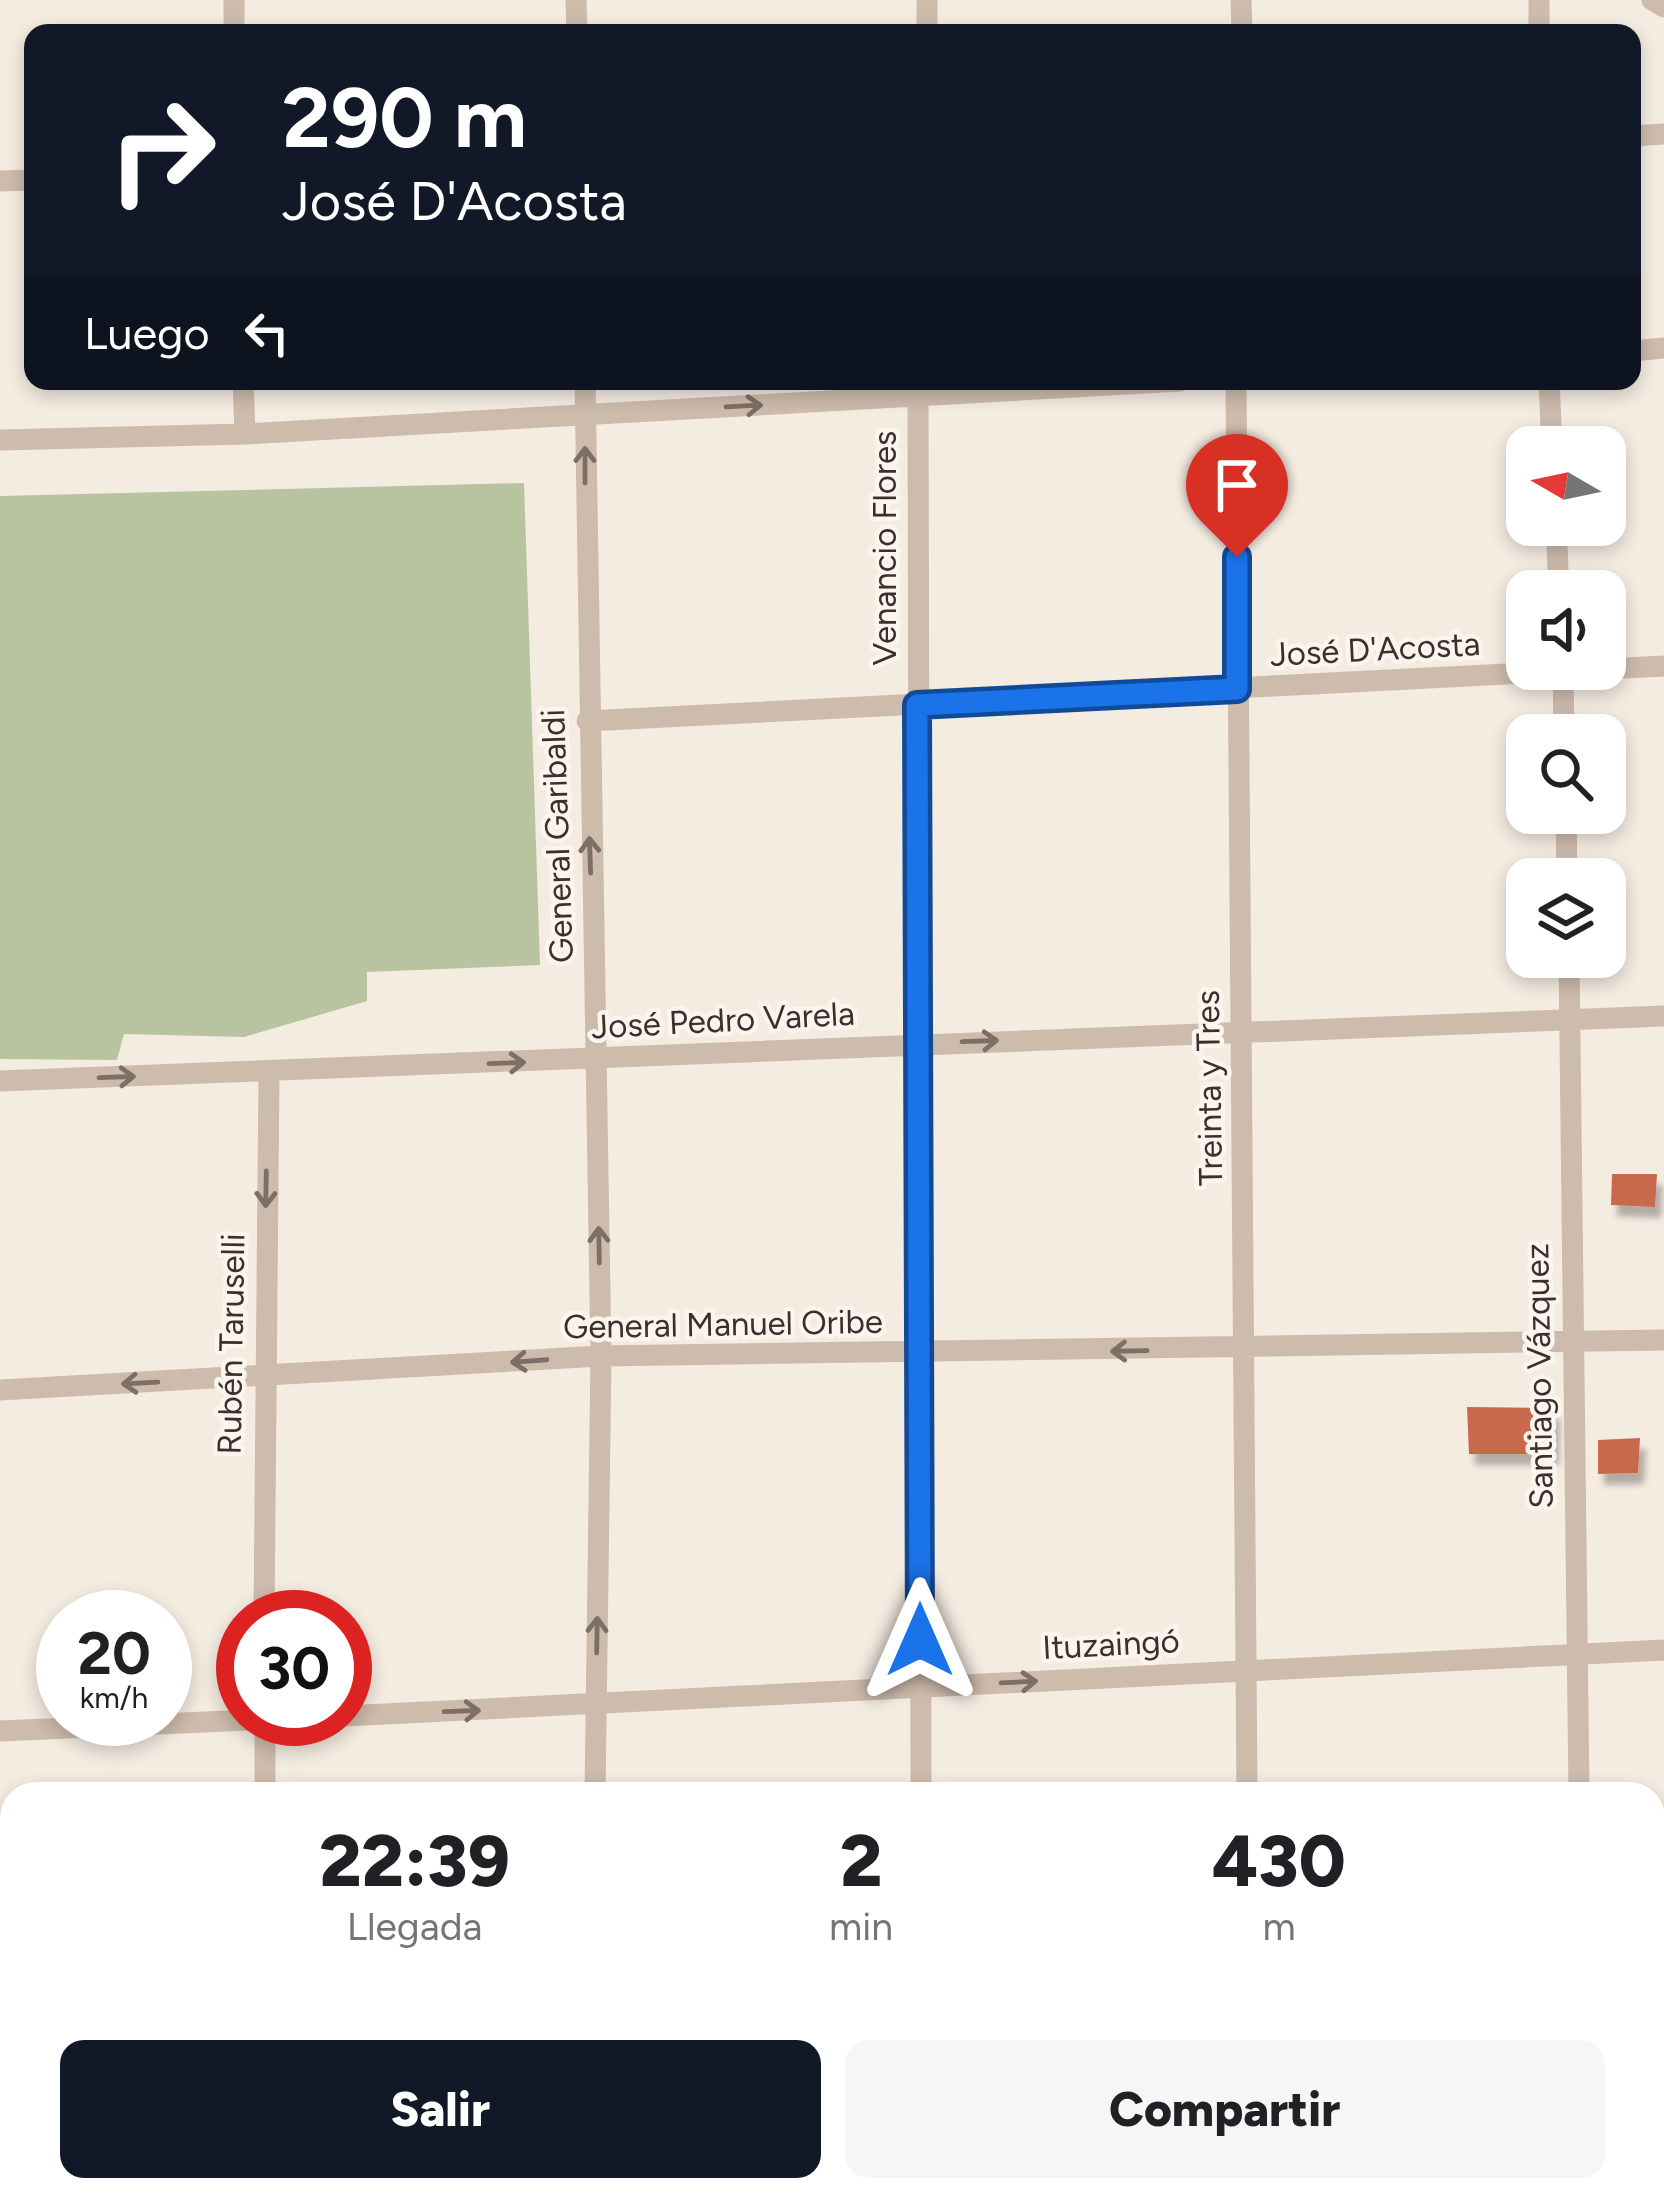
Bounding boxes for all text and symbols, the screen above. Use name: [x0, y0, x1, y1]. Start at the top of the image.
text: 290 m: [282, 67, 527, 168]
icon: right: [84, 72, 240, 228]
text: José D'Acosta: [282, 169, 627, 234]
icon: left: [234, 300, 300, 366]
text: Luego: [84, 306, 210, 360]
one-way arrow: [724, 394, 763, 417]
north arrow: [1506, 426, 1626, 546]
map controls: [1506, 426, 1626, 978]
street label: Venancio Flores: [865, 431, 904, 665]
pin: [1186, 434, 1288, 557]
one-way arrow: [574, 446, 596, 485]
icon: arrive: [1204, 452, 1270, 518]
button: sound: [1506, 570, 1626, 690]
street label: José D'Acosta: [1269, 624, 1481, 674]
street label: General Garibaldi: [533, 708, 581, 964]
button: search: [1506, 714, 1626, 834]
one-way arrow: [579, 836, 602, 875]
button: layers: [1506, 858, 1626, 978]
street label: Treinta y Tres: [1188, 990, 1230, 1186]
street label: José Pedro Varela: [590, 994, 856, 1046]
one-way arrow: [960, 1030, 999, 1053]
one-way arrow: [487, 1051, 526, 1074]
one-way arrow: [97, 1066, 136, 1089]
one-way arrow: [255, 1169, 278, 1208]
one-way arrow: [588, 1226, 610, 1265]
street label: Rubén Taruselli: [210, 1233, 252, 1455]
street label: Santiago Vázquez: [1517, 1243, 1561, 1509]
street label: General Manuel Oribe: [563, 1302, 883, 1346]
one-way arrow: [1110, 1339, 1149, 1362]
one-way arrow: [510, 1349, 549, 1372]
one-way arrow: [121, 1372, 160, 1395]
position arrow: [857, 1577, 983, 1703]
speed limit sign: 30: [216, 1590, 372, 1746]
one-way arrow: [586, 1616, 609, 1655]
text: 20: [77, 1617, 151, 1689]
street label: Ituzaingó: [1041, 1621, 1181, 1667]
one-way arrow: [999, 1671, 1038, 1694]
text: km/h: [80, 1679, 148, 1716]
one-way arrow: [442, 1699, 481, 1722]
text: 22:39: [319, 1818, 510, 1904]
text: 2: [840, 1818, 882, 1904]
text: 430: [1212, 1818, 1346, 1904]
text: Llegada: [347, 1903, 482, 1950]
text: min: [829, 1903, 893, 1950]
text: m: [1262, 1903, 1296, 1950]
button: Salir: [60, 2040, 821, 2178]
button: Compartir: [845, 2040, 1605, 2178]

